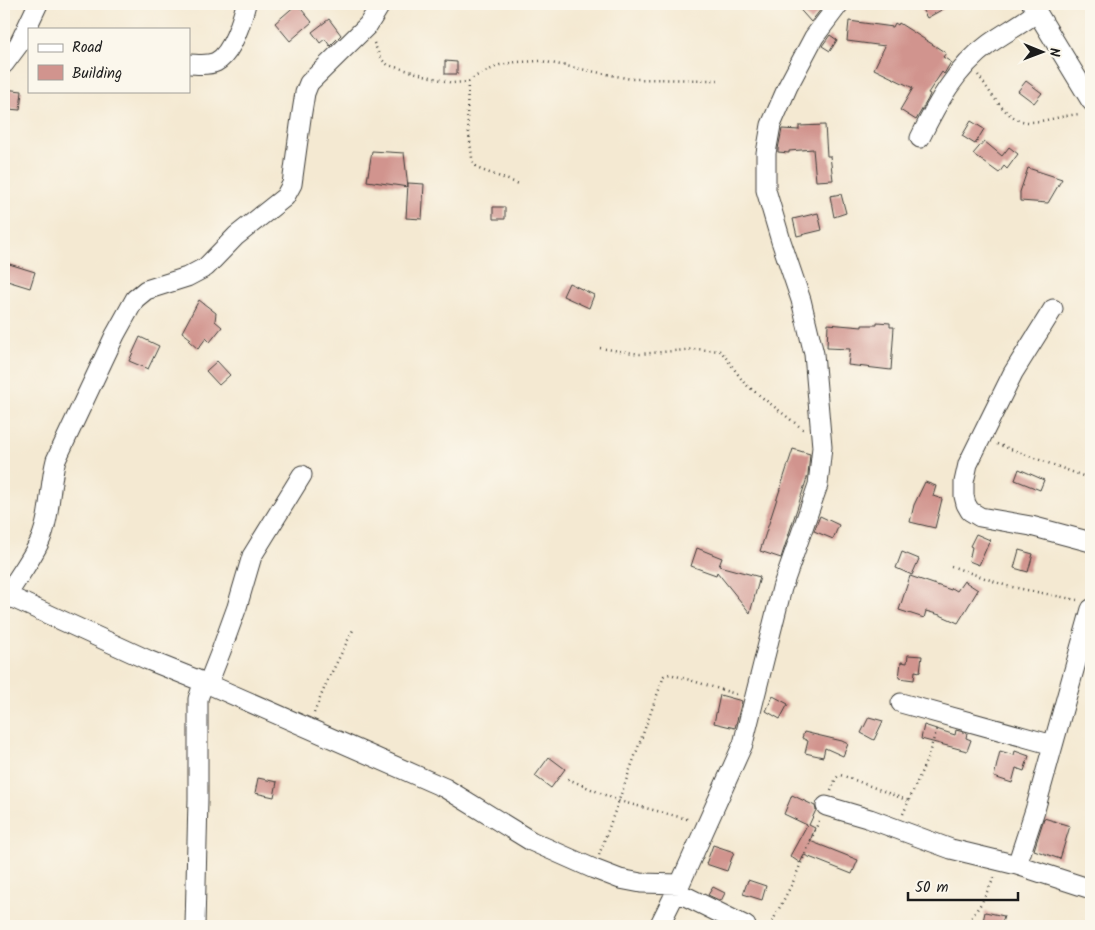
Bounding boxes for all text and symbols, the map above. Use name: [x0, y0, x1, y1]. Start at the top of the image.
legend: [28, 28, 190, 92]
north arrow: [1018, 28, 1068, 78]
text: Road: [72, 36, 103, 60]
text: N: [1043, 48, 1065, 57]
text: Building: [72, 62, 122, 86]
scale bar: [908, 870, 1018, 902]
text: 50 m: [915, 876, 949, 900]

